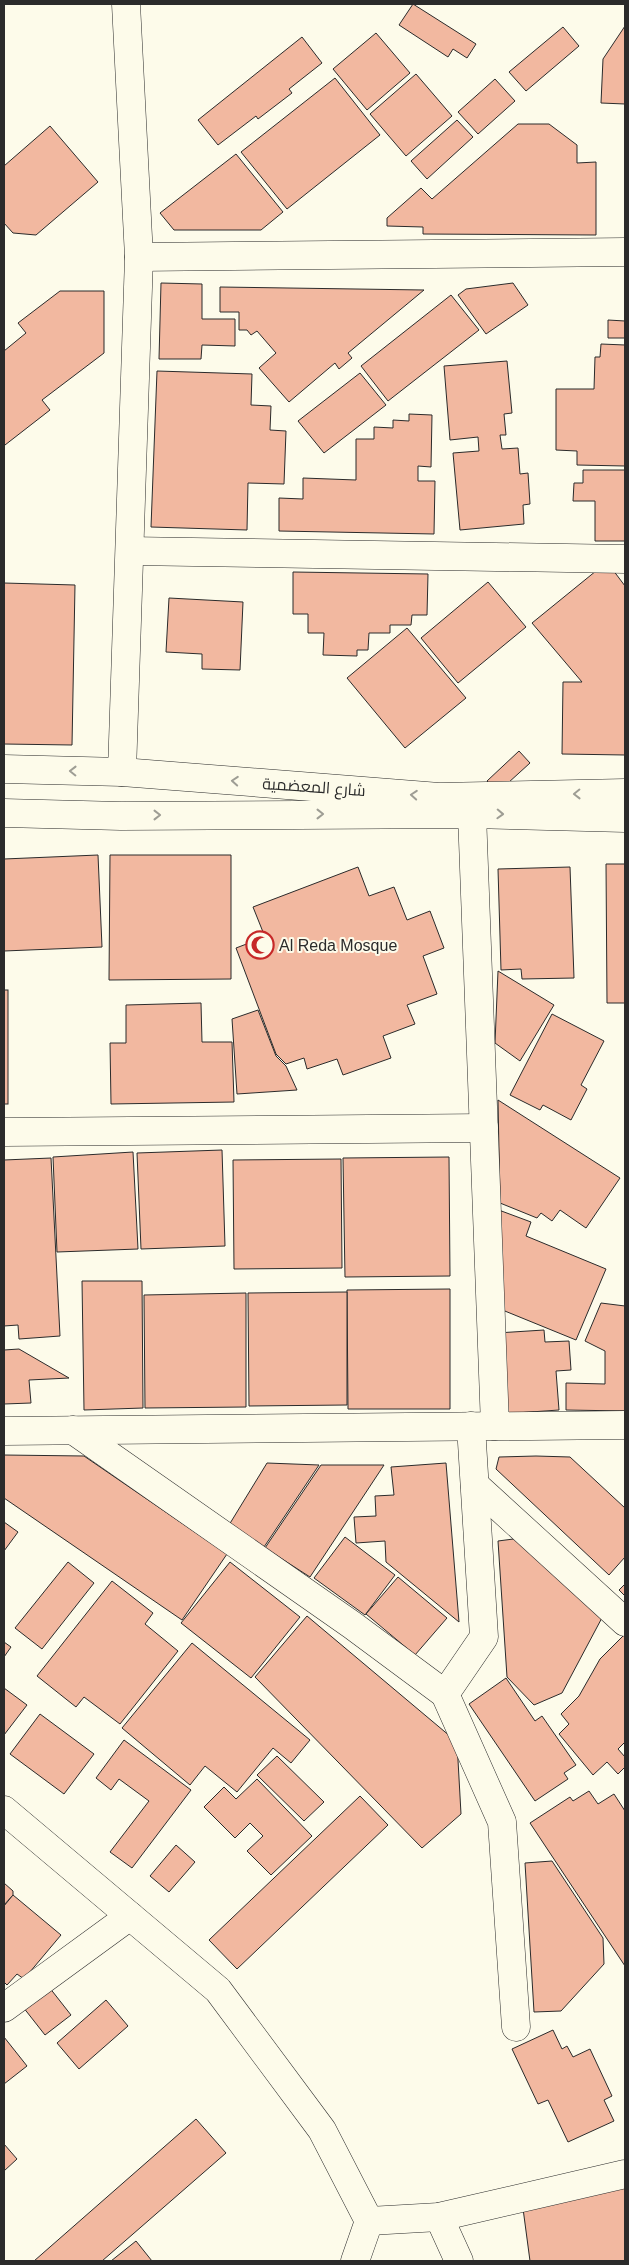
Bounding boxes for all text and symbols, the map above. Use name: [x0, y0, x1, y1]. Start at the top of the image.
one-way arrow: [68, 765, 76, 776]
one-way arrow: [230, 775, 238, 786]
street label: شارع المعضمية: [262, 775, 366, 802]
one-way arrow: [410, 789, 418, 800]
one-way arrow: [572, 789, 580, 799]
one-way arrow: [316, 809, 324, 820]
one-way arrow: [496, 809, 504, 820]
one-way arrow: [154, 810, 162, 820]
mosque icon: Al Reda Mosque: [245, 930, 275, 960]
place label: Al Reda Mosque: [279, 937, 397, 954]

